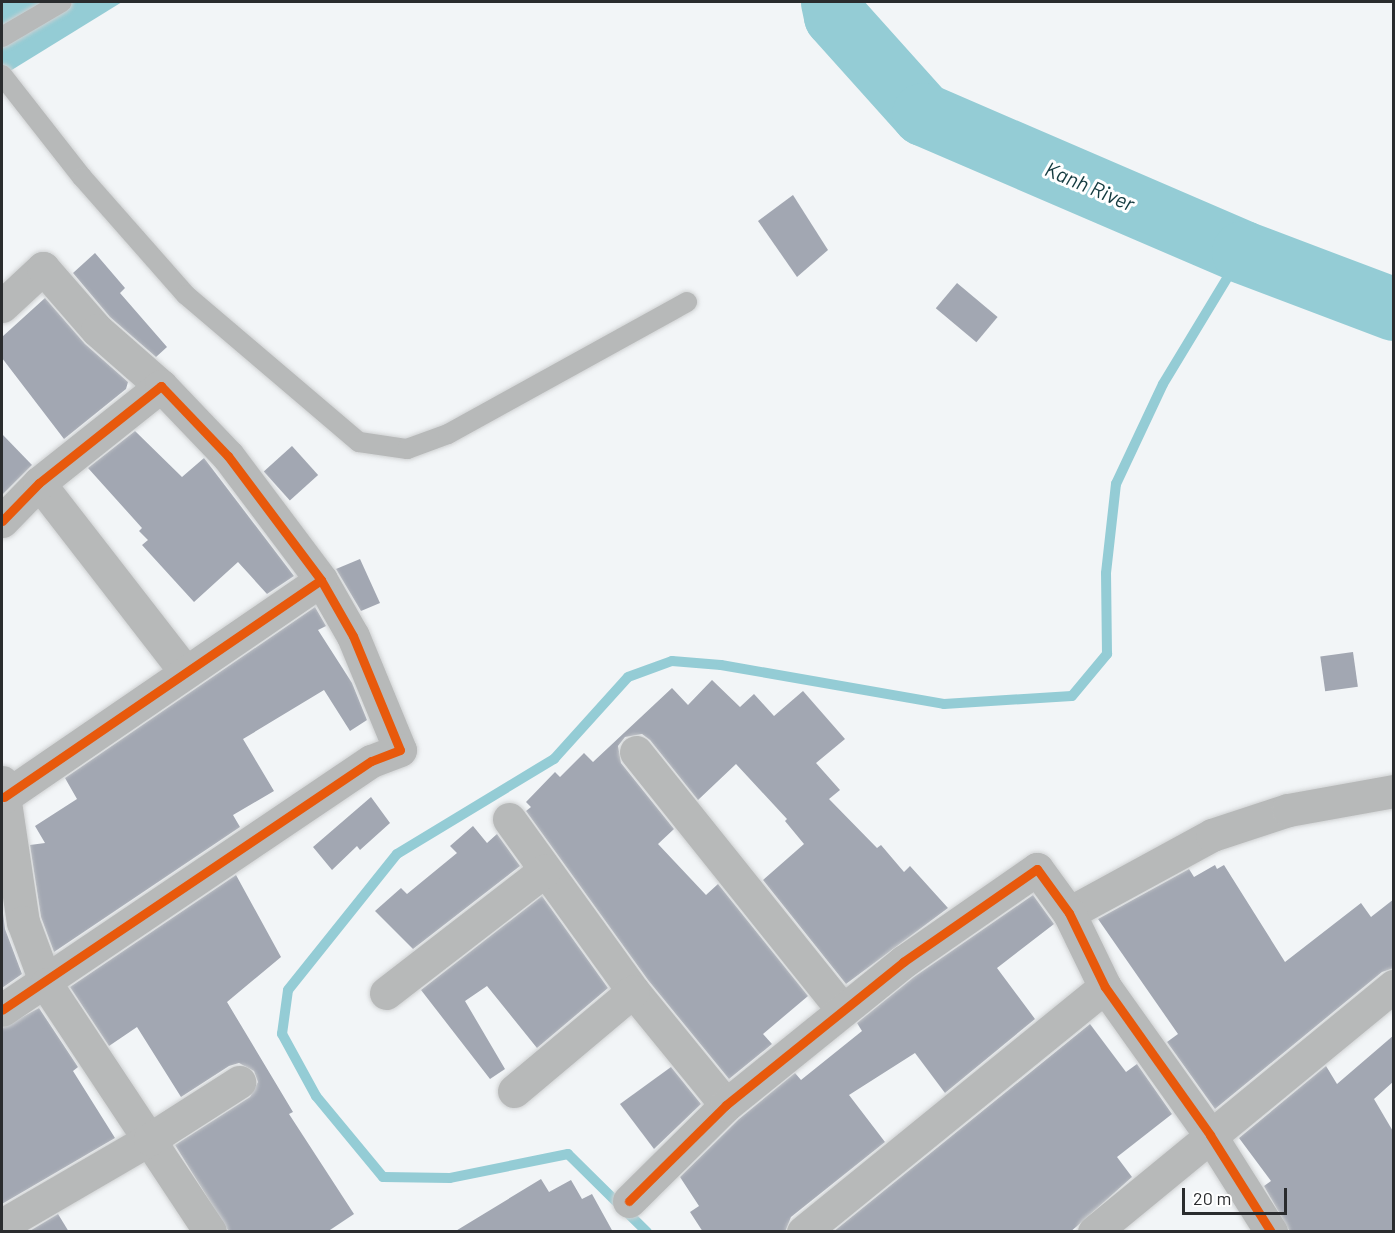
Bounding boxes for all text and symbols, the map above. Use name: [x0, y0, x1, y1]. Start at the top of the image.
water label: Kanh River: [1042, 156, 1138, 216]
scale bar: [1185, 1176, 1290, 1214]
text: 20 m: [1193, 1187, 1231, 1209]

